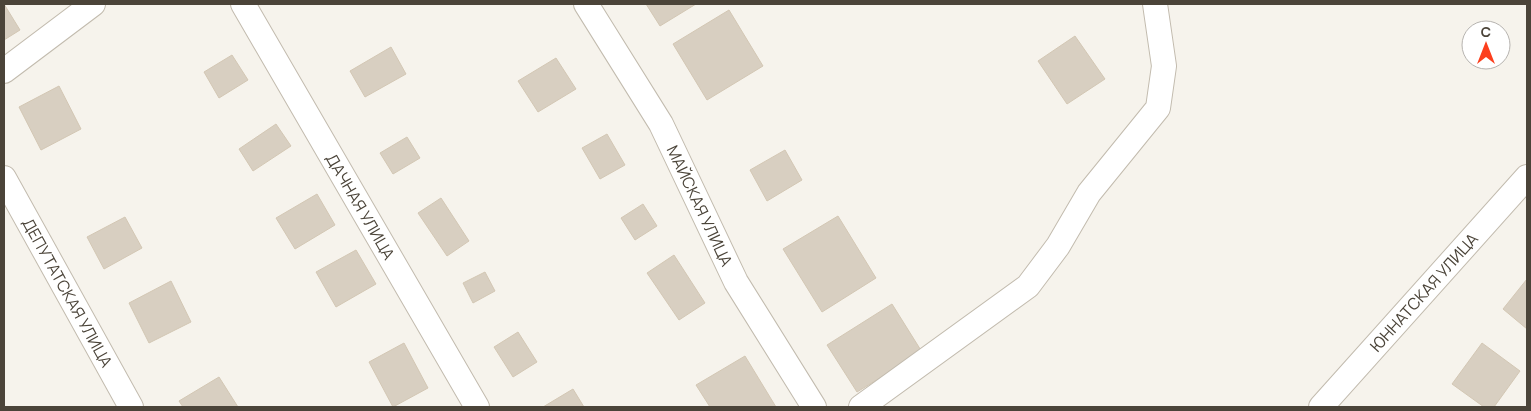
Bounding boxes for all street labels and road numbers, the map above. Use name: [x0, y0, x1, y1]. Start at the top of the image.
street label: МАЙСКАЯ УЛИЦА: [662, 142, 738, 270]
street label: ДАЧНАЯ УЛИЦА: [321, 149, 400, 263]
street label: ДЕПУТАТСКАЯ УЛИЦА: [17, 214, 118, 371]
street label: ЮННАТСКАЯ УЛИЦА: [1365, 228, 1483, 356]

